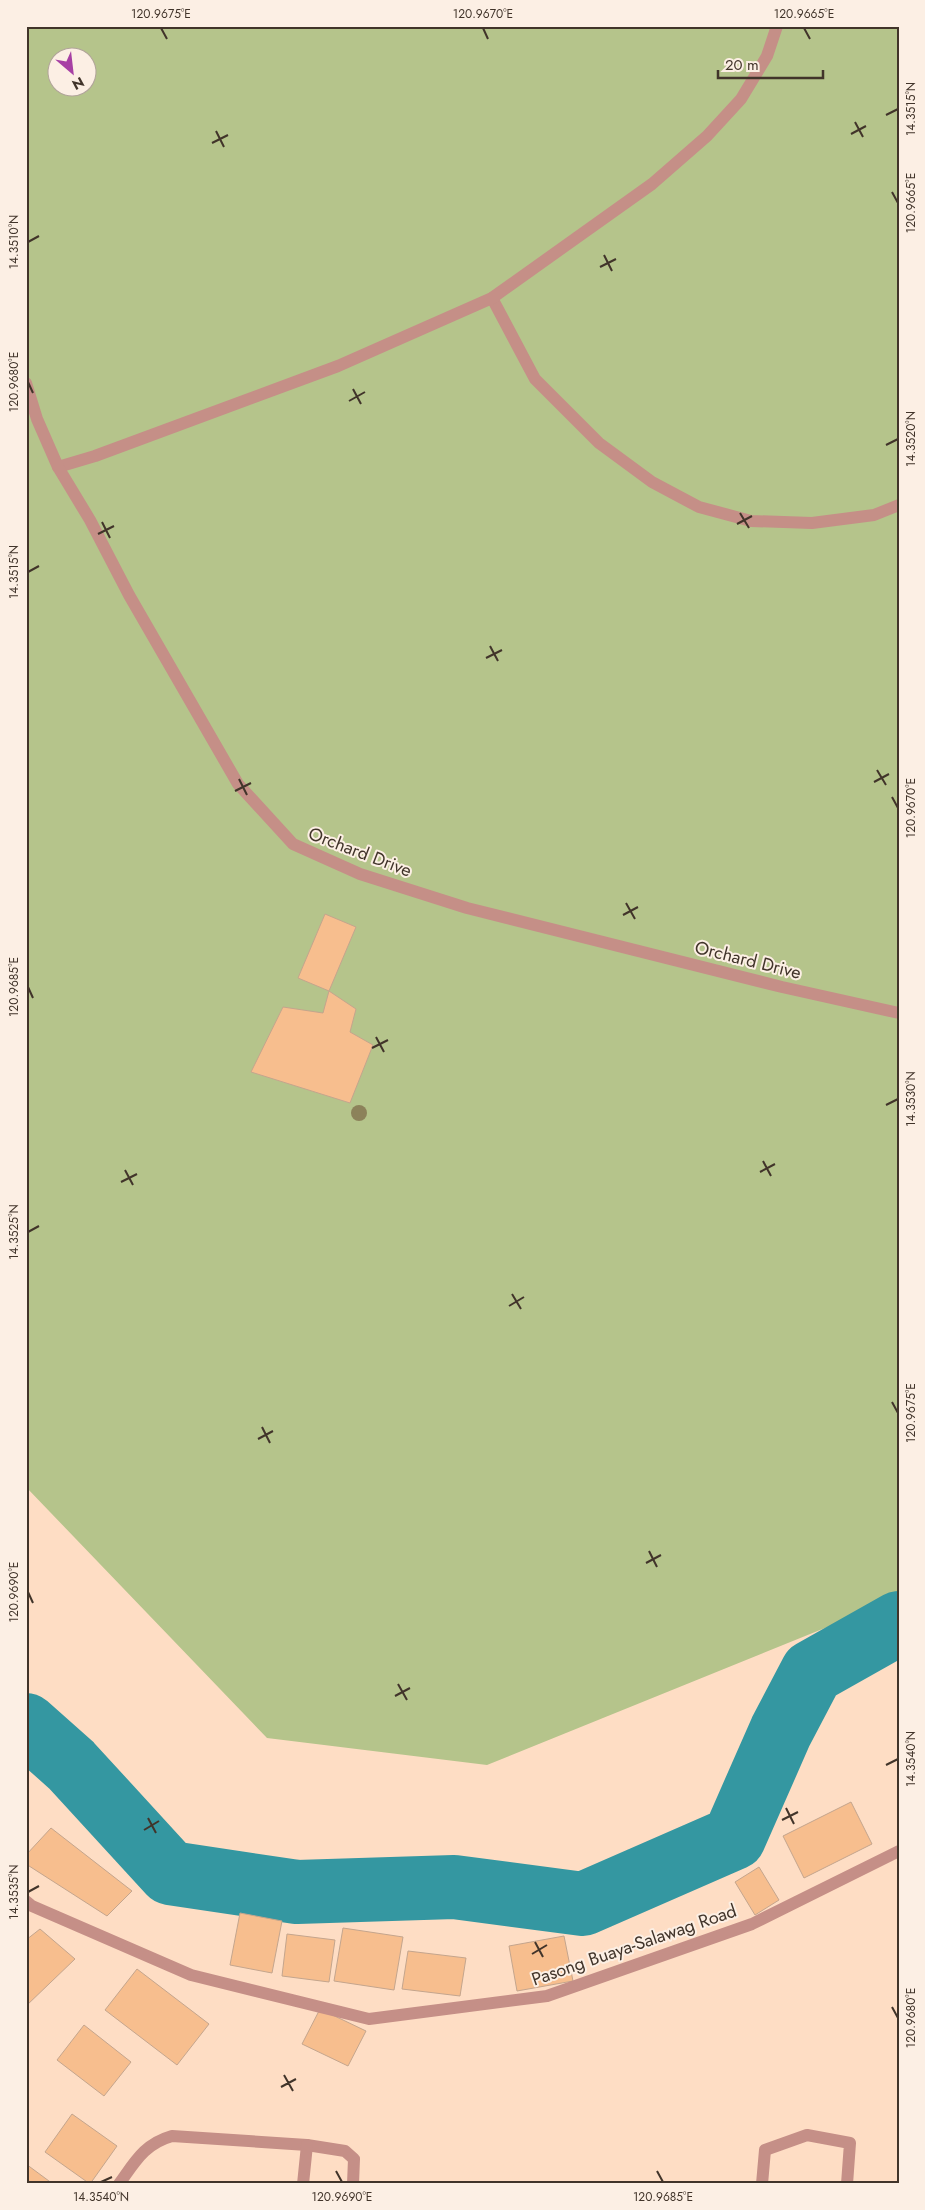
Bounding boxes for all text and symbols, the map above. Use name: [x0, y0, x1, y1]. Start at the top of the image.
text: 120.9675°E: [131, 5, 191, 23]
text: 120.9670°E: [453, 5, 513, 23]
text: 120.9665°E: [774, 5, 834, 23]
north arrow: [48, 48, 98, 98]
scale bar: [718, 48, 822, 80]
text: 20 m: [725, 54, 759, 76]
text: N: [68, 72, 88, 95]
text: 14.3515°N: [902, 82, 920, 136]
text: 120.9665°E: [902, 173, 920, 233]
text: 14.3510°N: [5, 215, 23, 269]
text: 120.9680°E: [5, 352, 23, 412]
text: 14.3520°N: [902, 411, 920, 467]
text: 14.3515°N: [5, 545, 23, 599]
text: 120.9670°E: [902, 778, 920, 838]
street label: Orchard Drive: [305, 820, 415, 884]
street label: Orchard Drive: [692, 934, 804, 986]
text: 120.9685°E: [5, 957, 23, 1017]
text: 14.3530°N: [902, 1071, 920, 1127]
text: 14.3525°N: [5, 1204, 23, 1260]
text: 120.9675°E: [902, 1383, 920, 1443]
text: 120.9690°E: [5, 1562, 23, 1622]
text: 14.3540°N: [902, 1731, 920, 1787]
text: 14.3535°N: [5, 1864, 23, 1920]
street label: Pasong Buaya-Salawag Road: [528, 1898, 740, 1992]
text: 120.9680°E: [902, 1988, 920, 2048]
text: 14.3540°N: [73, 2188, 129, 2206]
text: 120.9690°E: [312, 2188, 372, 2206]
text: 120.9685°E: [633, 2188, 693, 2206]

